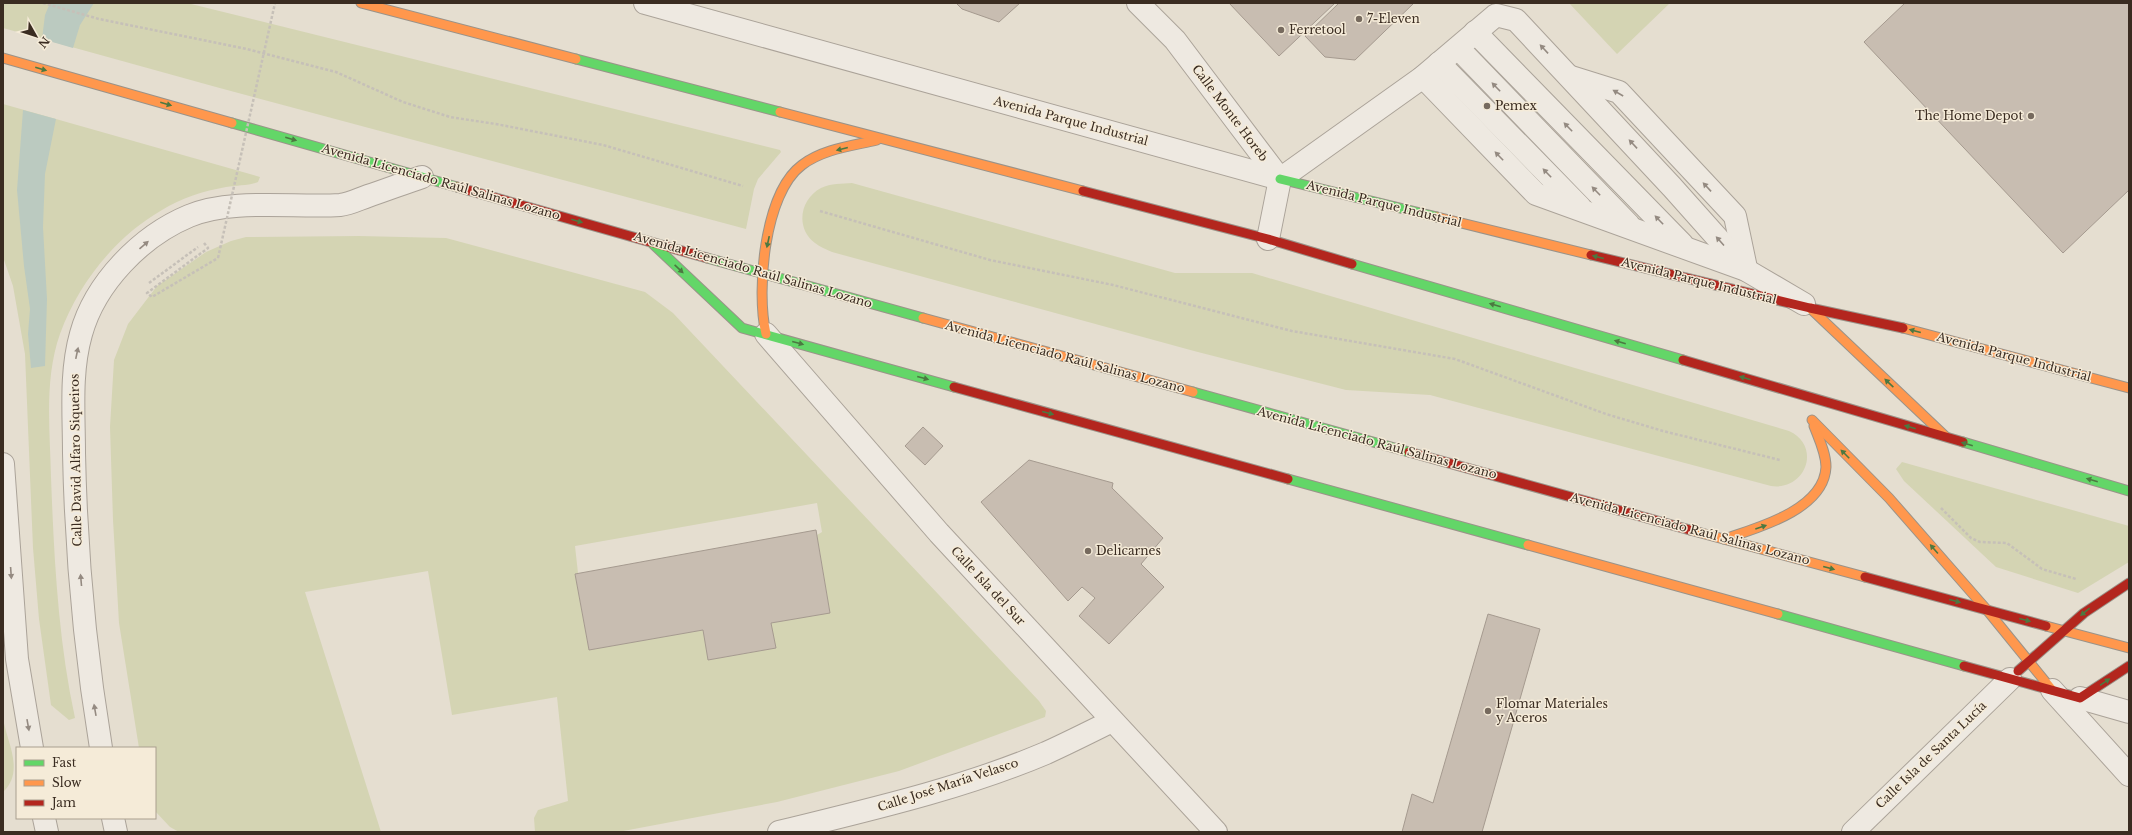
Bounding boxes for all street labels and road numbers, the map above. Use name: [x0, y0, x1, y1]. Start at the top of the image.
street label: Calle Monte Horeb: [1189, 61, 1272, 164]
street label: Avenida Parque Industrial: [991, 92, 1150, 148]
street label: Avenida Licenciado Raúl Salinas Lozano: [319, 140, 562, 223]
street label: Avenida Parque Industrial: [1304, 177, 1463, 230]
street label: Avenida Licenciado Raúl Salinas Lozano: [631, 228, 874, 311]
street label: Avenida Parque Industrial: [1619, 254, 1778, 307]
street label: Avenida Licenciado Raúl Salinas Lozano: [943, 317, 1187, 396]
street label: Avenida Parque Industrial: [1934, 328, 2093, 384]
street label: Calle David Alfaro Siqueiros: [66, 373, 85, 547]
street label: Avenida Licenciado Raúl Salinas Lozano: [1255, 403, 1499, 482]
street label: Avenida Licenciado Raúl Salinas Lozano: [1568, 489, 1812, 568]
street label: Calle Isla del Sur: [948, 543, 1029, 628]
street label: Calle Isla de Santa Lucía: [1872, 698, 1989, 811]
street label: Calle José María Velasco: [876, 755, 1020, 814]

